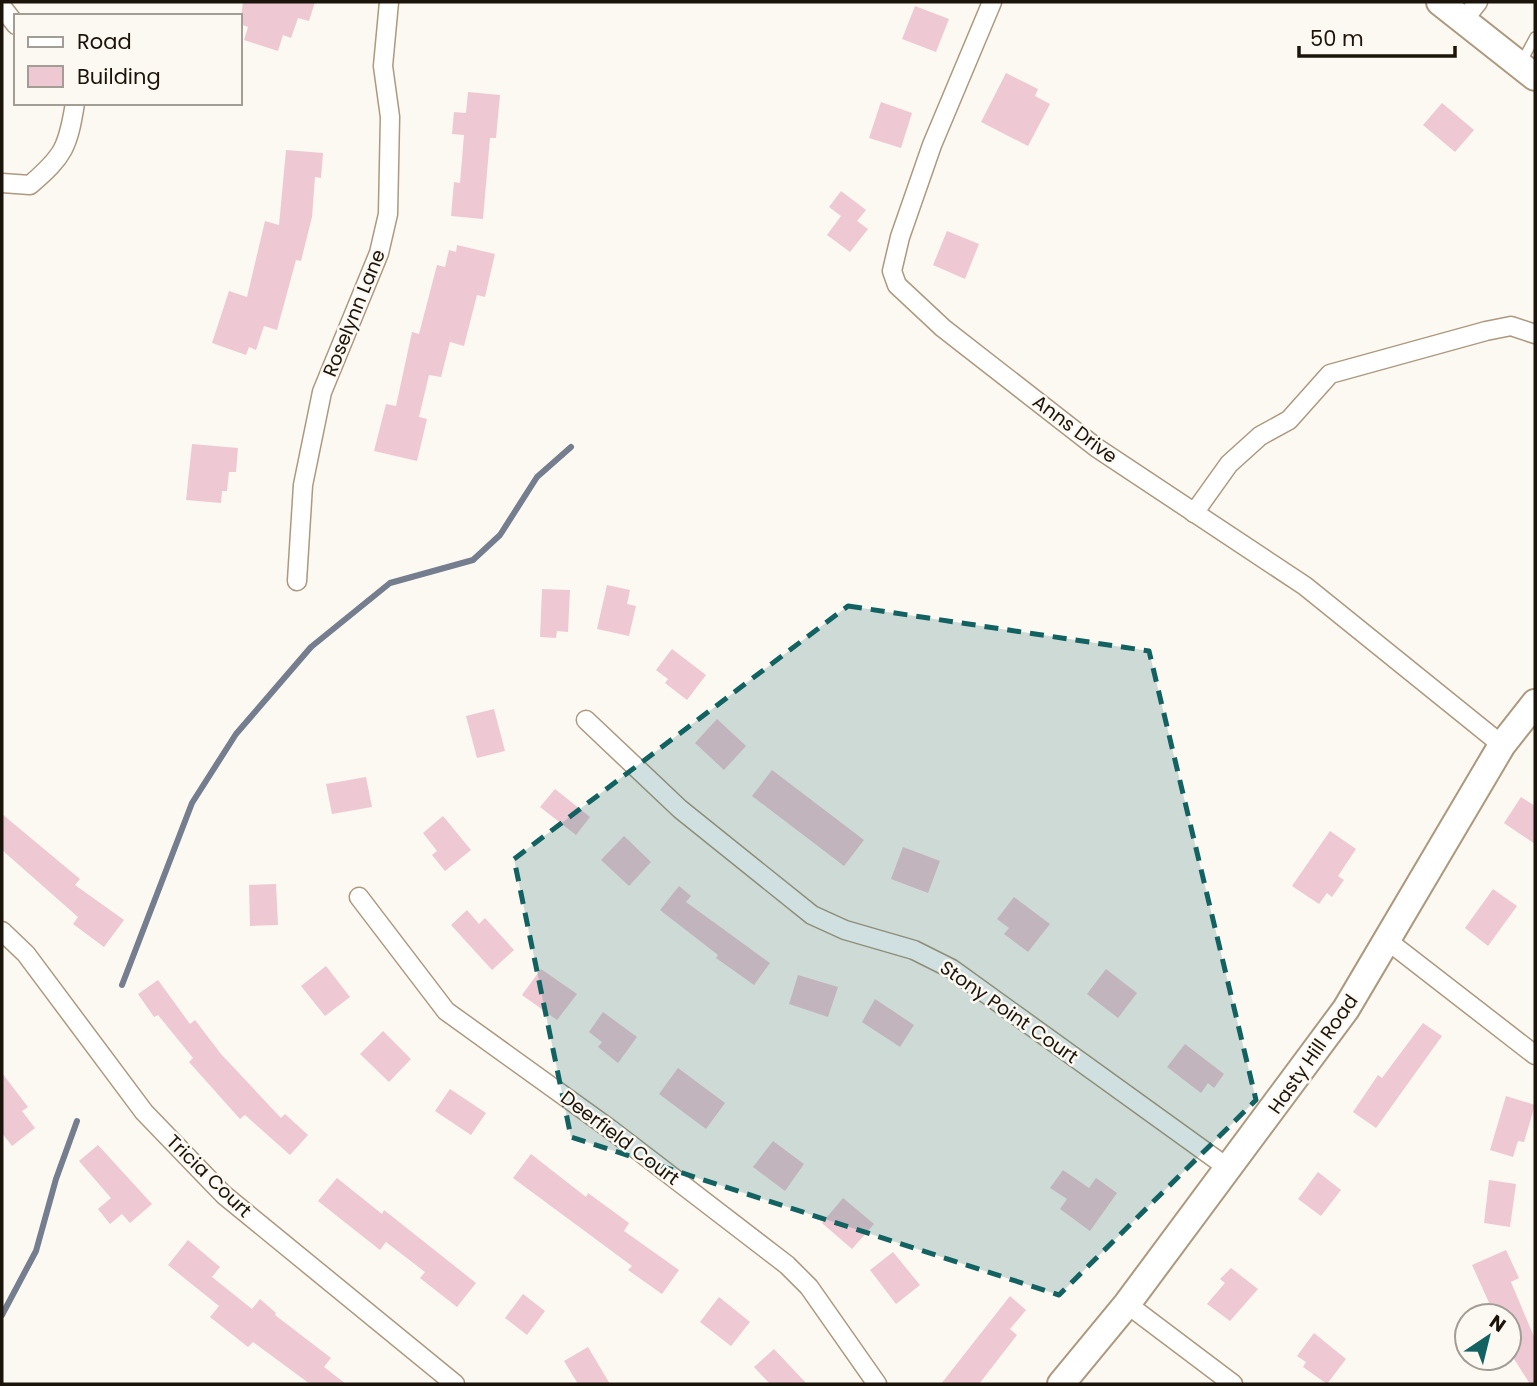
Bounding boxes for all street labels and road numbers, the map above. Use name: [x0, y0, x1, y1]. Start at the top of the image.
street label: Roselynn Lane: [316, 245, 392, 381]
street label: Anns Drive: [1027, 388, 1123, 470]
street label: Stony Point Court: [934, 954, 1084, 1070]
street label: Hasty Hill Road: [1262, 989, 1364, 1119]
street label: Deerfield Court: [555, 1084, 685, 1192]
street label: Tricia Court: [160, 1128, 258, 1224]

